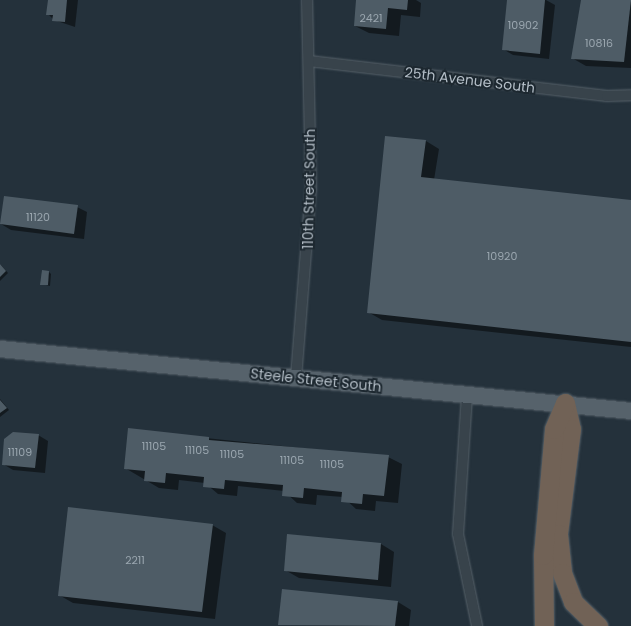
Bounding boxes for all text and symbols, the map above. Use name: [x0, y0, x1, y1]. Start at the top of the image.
house number: 2421: [359, 11, 383, 25]
house number: 10902: [508, 18, 538, 32]
house number: 10816: [585, 36, 613, 50]
street label: 25th Avenue South: [404, 64, 536, 96]
street label: 110th Street South: [300, 129, 318, 249]
house number: 11120: [26, 210, 50, 224]
house number: 10920: [487, 249, 517, 263]
street label: Steele Street South: [250, 365, 382, 395]
house number: 11105: [142, 439, 166, 453]
house number: 11105: [185, 443, 209, 457]
house number: 11109: [8, 445, 32, 459]
house number: 11105: [220, 447, 244, 461]
house number: 11105: [280, 453, 304, 467]
house number: 11105: [320, 457, 344, 471]
house number: 2211: [125, 553, 145, 567]

